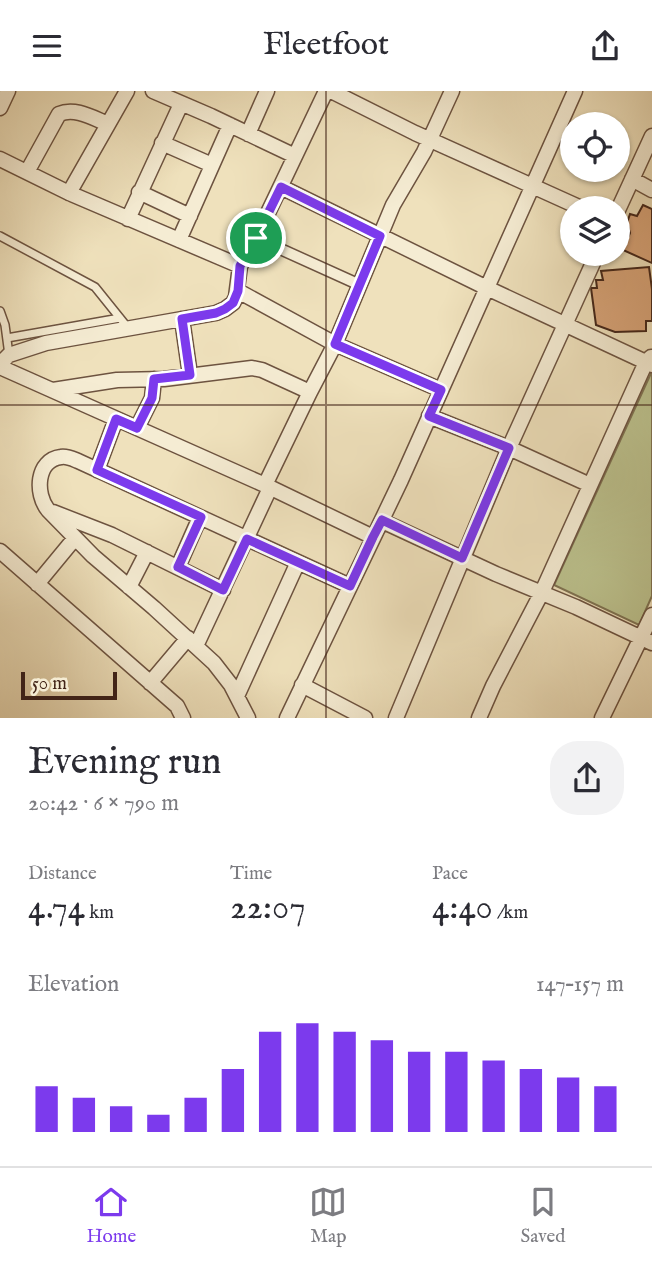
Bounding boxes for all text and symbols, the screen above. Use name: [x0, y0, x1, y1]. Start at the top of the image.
text: Fleetfoot: [263, 25, 389, 66]
icon: menu: [28, 27, 66, 65]
icon: share: [586, 27, 624, 65]
map controls: [560, 112, 630, 266]
button: locate: [560, 112, 630, 182]
button: layers: [560, 196, 630, 266]
pin: [226, 208, 286, 268]
icon: arrive: [237, 219, 275, 257]
scale bar: [21, 669, 117, 701]
text: 50 m: [32, 672, 67, 696]
text: Evening run: [28, 739, 222, 787]
button: share: [550, 741, 624, 815]
text: 20:42 · 6 × 790 m: [28, 789, 179, 818]
text: Distance: [28, 862, 97, 886]
text: Time: [230, 862, 272, 886]
text: Pace: [432, 862, 468, 886]
text: 4.74: [28, 886, 85, 931]
text: 22:07: [230, 886, 306, 931]
text: 4:40: [432, 886, 493, 931]
text: km: [85, 901, 114, 925]
text: /km: [493, 901, 528, 925]
text: Elevation: [28, 970, 119, 999]
text: 147–157 m: [536, 970, 624, 999]
tab: Home: [87, 1183, 136, 1249]
tab: Map: [309, 1183, 347, 1249]
tab: Saved: [520, 1183, 565, 1249]

